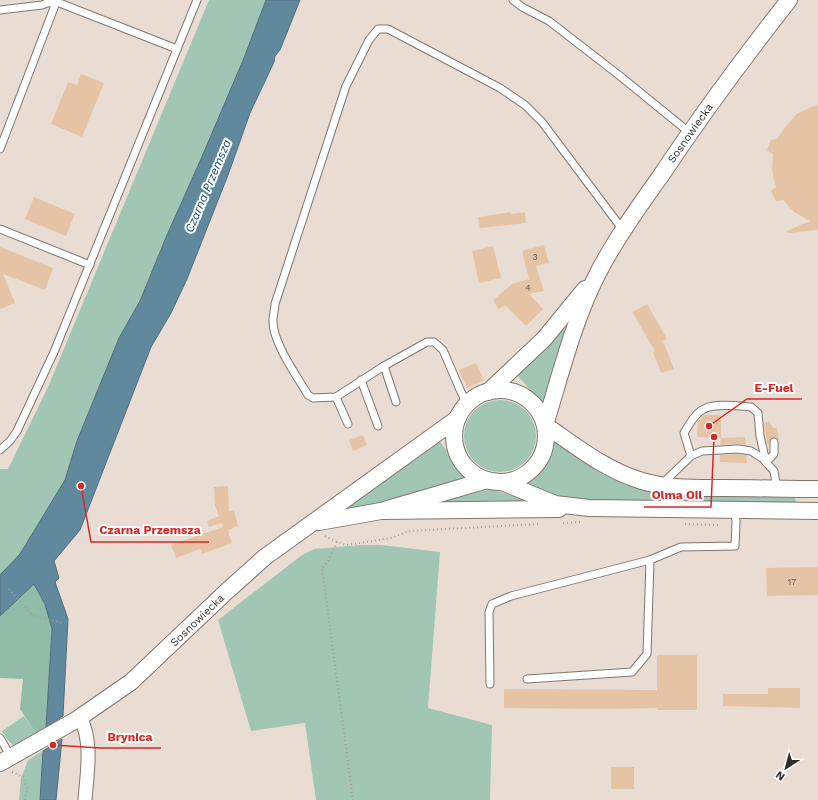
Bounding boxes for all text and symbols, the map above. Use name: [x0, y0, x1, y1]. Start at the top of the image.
street label: Sosnowiecka: [665, 101, 716, 166]
water label: Czarna Przemsza: [182, 137, 234, 235]
house number: 3: [532, 252, 538, 262]
house number: 4: [525, 283, 531, 293]
callout: E-Fuel: [747, 375, 802, 399]
text: E-Fuel: [754, 381, 794, 395]
callout: Olma Oil: [644, 483, 711, 507]
text: Olma Oil: [652, 488, 702, 502]
callout: Czarna Przemsza: [91, 518, 209, 542]
text: Czarna Przemsza: [99, 523, 201, 537]
house number: 17: [788, 577, 796, 587]
street label: Sosnowiecka: [168, 591, 227, 649]
callout: Brynica: [100, 724, 161, 748]
text: Brynica: [108, 730, 152, 744]
north arrow: [766, 748, 806, 788]
text: N: [773, 768, 788, 783]

